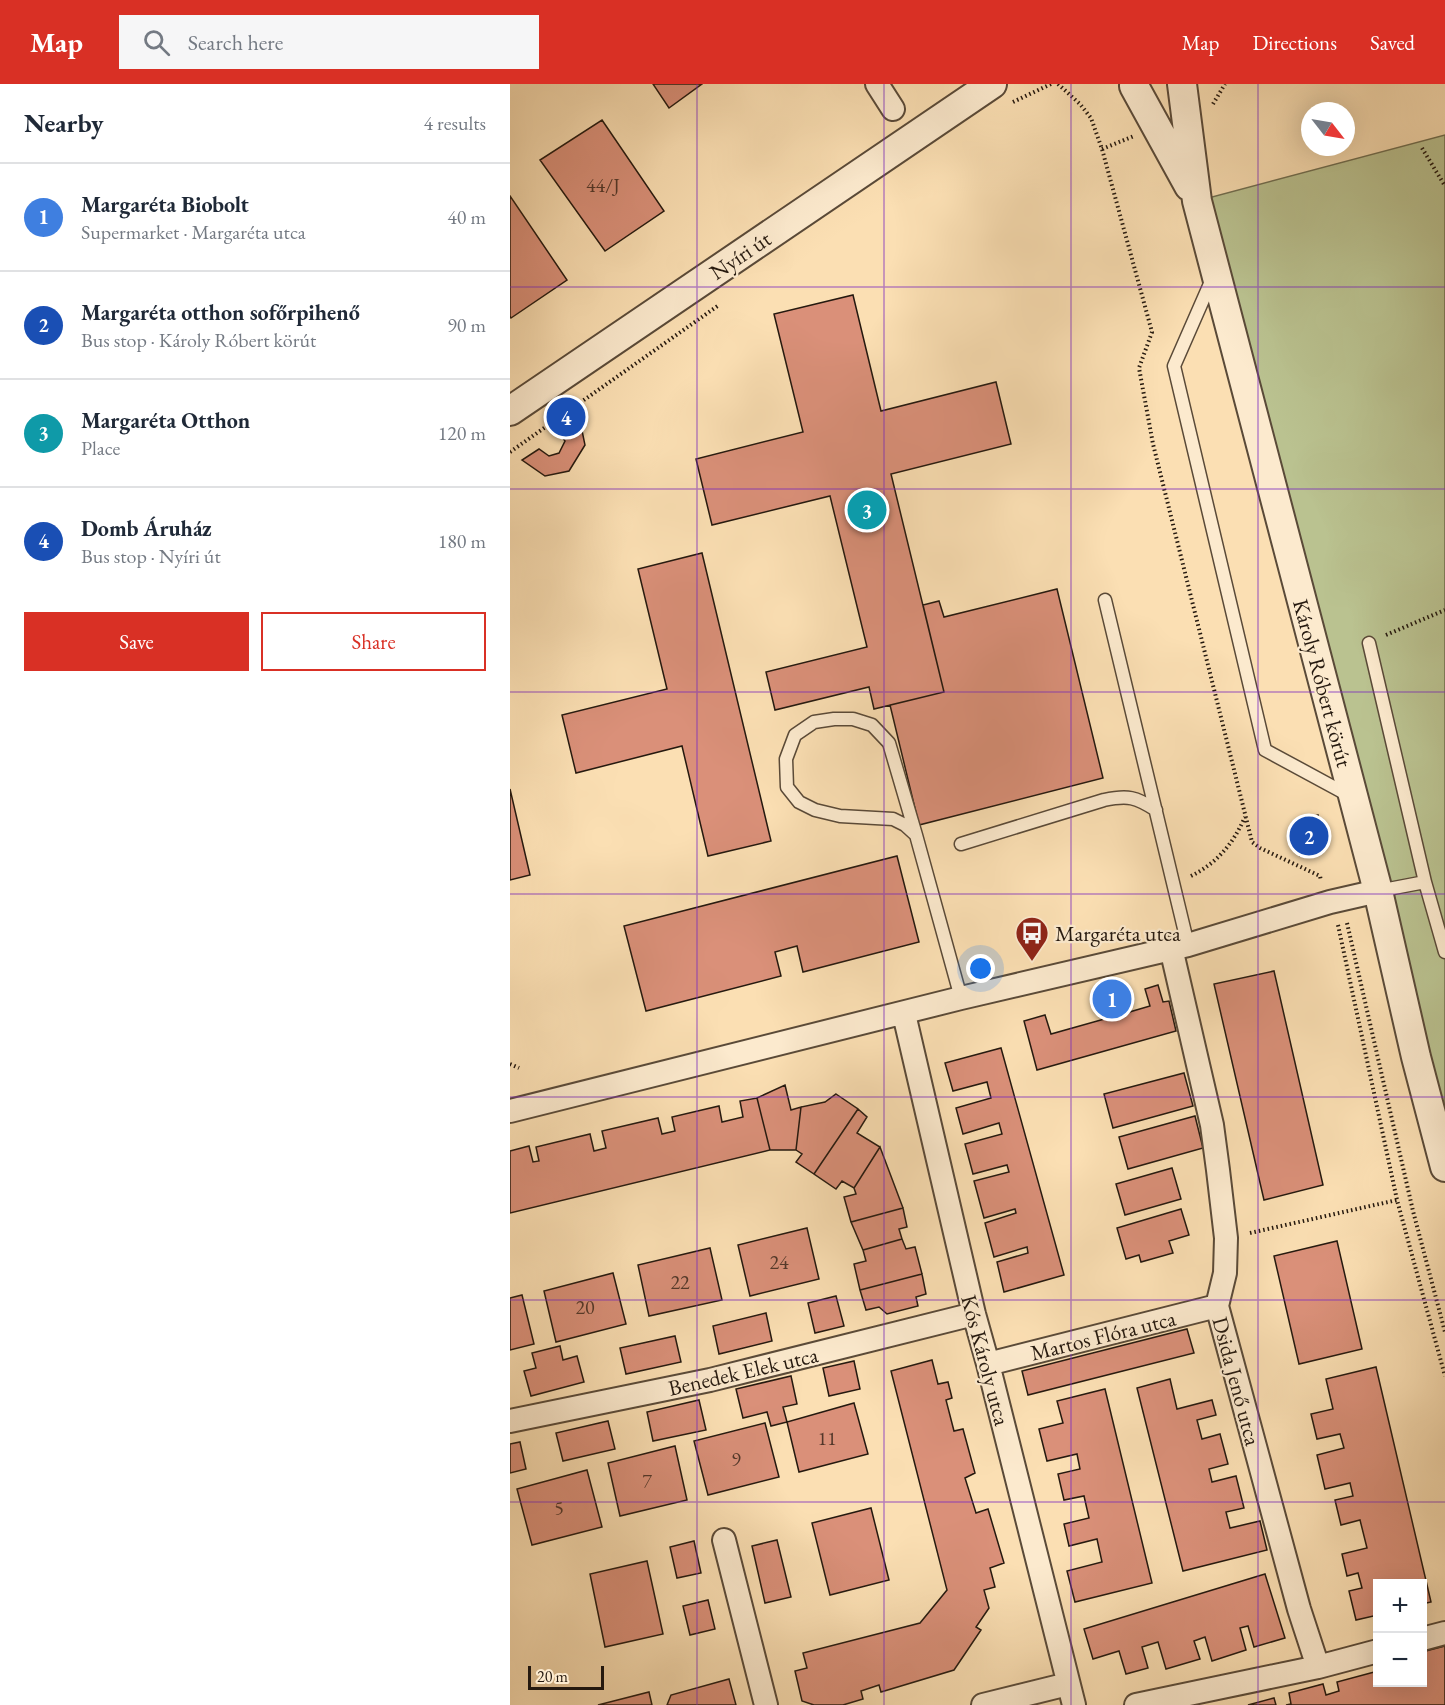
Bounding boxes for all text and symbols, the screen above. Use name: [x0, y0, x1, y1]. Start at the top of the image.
search box: [119, 15, 539, 69]
text: Map: [30, 24, 83, 60]
icon: search: [140, 26, 173, 59]
text: Search here: [188, 28, 283, 57]
text: Map: [1182, 29, 1219, 56]
text: Directions: [1252, 29, 1337, 56]
text: Saved: [1370, 29, 1415, 56]
north arrow: [1301, 102, 1355, 156]
text: Nearby: [24, 106, 104, 140]
text: 4 results: [423, 110, 486, 136]
house number: 44/J: [586, 172, 620, 198]
text: Margaréta Biobolt: [81, 190, 249, 219]
text: 1: [38, 204, 49, 230]
text: 40 m: [447, 204, 486, 230]
text: Supermarket · Margaréta utca: [81, 219, 306, 245]
street label: Nyíri út: [704, 224, 777, 286]
text: Margaréta otthon sofőrpihenő: [81, 298, 360, 327]
text: 2: [38, 312, 49, 338]
text: 90 m: [447, 312, 486, 338]
text: Bus stop · Károly Róbert körút: [81, 327, 316, 353]
pin: 4: [546, 394, 586, 440]
text: Margaréta Otthon: [81, 406, 250, 435]
text: 3: [38, 420, 49, 446]
text: 120 m: [438, 420, 486, 446]
text: Place: [81, 435, 120, 461]
pin: 3: [848, 488, 886, 532]
text: Domb Áruház: [81, 514, 212, 543]
text: 4: [38, 528, 49, 554]
text: 180 m: [438, 528, 486, 554]
text: Bus stop · Nyíri út: [81, 543, 221, 569]
street label: Károly Róbert körút: [1286, 596, 1359, 771]
button: Save: [24, 612, 249, 671]
button: Share: [261, 612, 486, 671]
pin: 2: [1290, 814, 1328, 858]
bus stop icon: Margaréta utca: [1014, 915, 1050, 962]
place label: Margaréta utca: [1055, 919, 1181, 948]
your location: [966, 954, 995, 983]
pin: 1: [1092, 976, 1132, 1022]
house number: 24: [769, 1249, 789, 1275]
house number: 22: [670, 1269, 690, 1295]
street label: Kós Károly utca: [954, 1292, 1017, 1429]
house number: 20: [575, 1294, 595, 1320]
street label: Martos Flóra utca: [1027, 1303, 1179, 1368]
street label: Dsida Jenő utca: [1205, 1313, 1268, 1449]
street label: Benedek Elek utca: [665, 1340, 821, 1403]
house number: 11: [817, 1425, 837, 1451]
house number: 9: [731, 1446, 741, 1472]
house number: 7: [642, 1468, 652, 1494]
house number: 5: [554, 1495, 564, 1521]
map controls: [1373, 1579, 1427, 1687]
button: +: [1373, 1579, 1427, 1633]
button: −: [1373, 1633, 1427, 1687]
scale bar: [528, 1663, 604, 1690]
text: 20 m: [537, 1666, 568, 1687]

